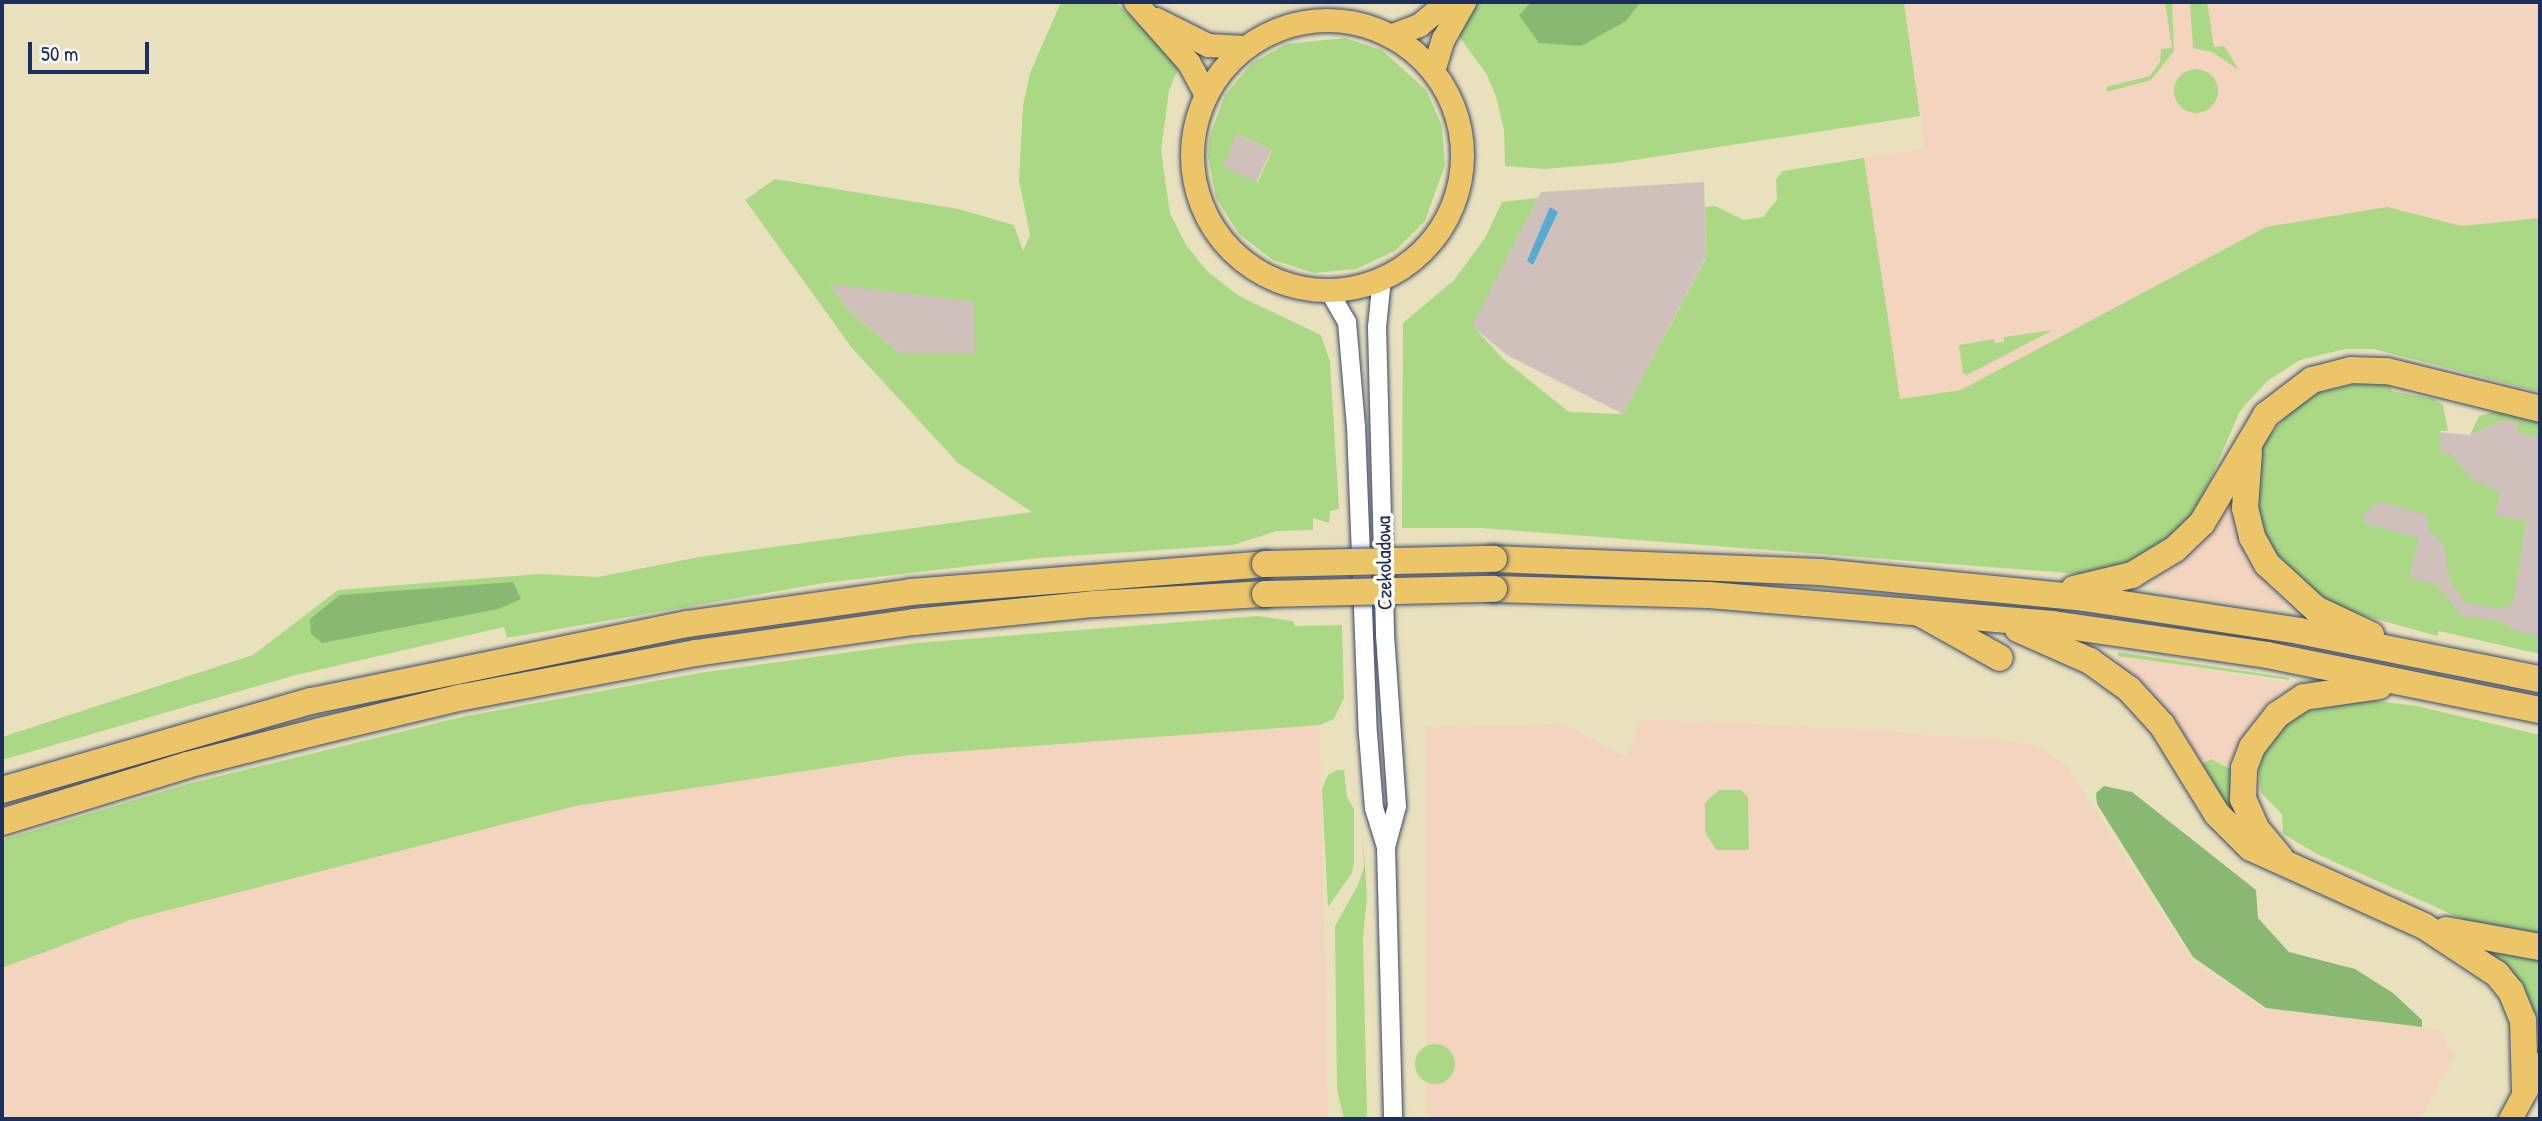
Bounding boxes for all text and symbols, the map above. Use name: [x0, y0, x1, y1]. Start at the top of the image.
scale bar: [32, 28, 152, 72]
text: 50 m: [41, 39, 78, 68]
street label: Czekoladowa: [1371, 516, 1397, 610]

